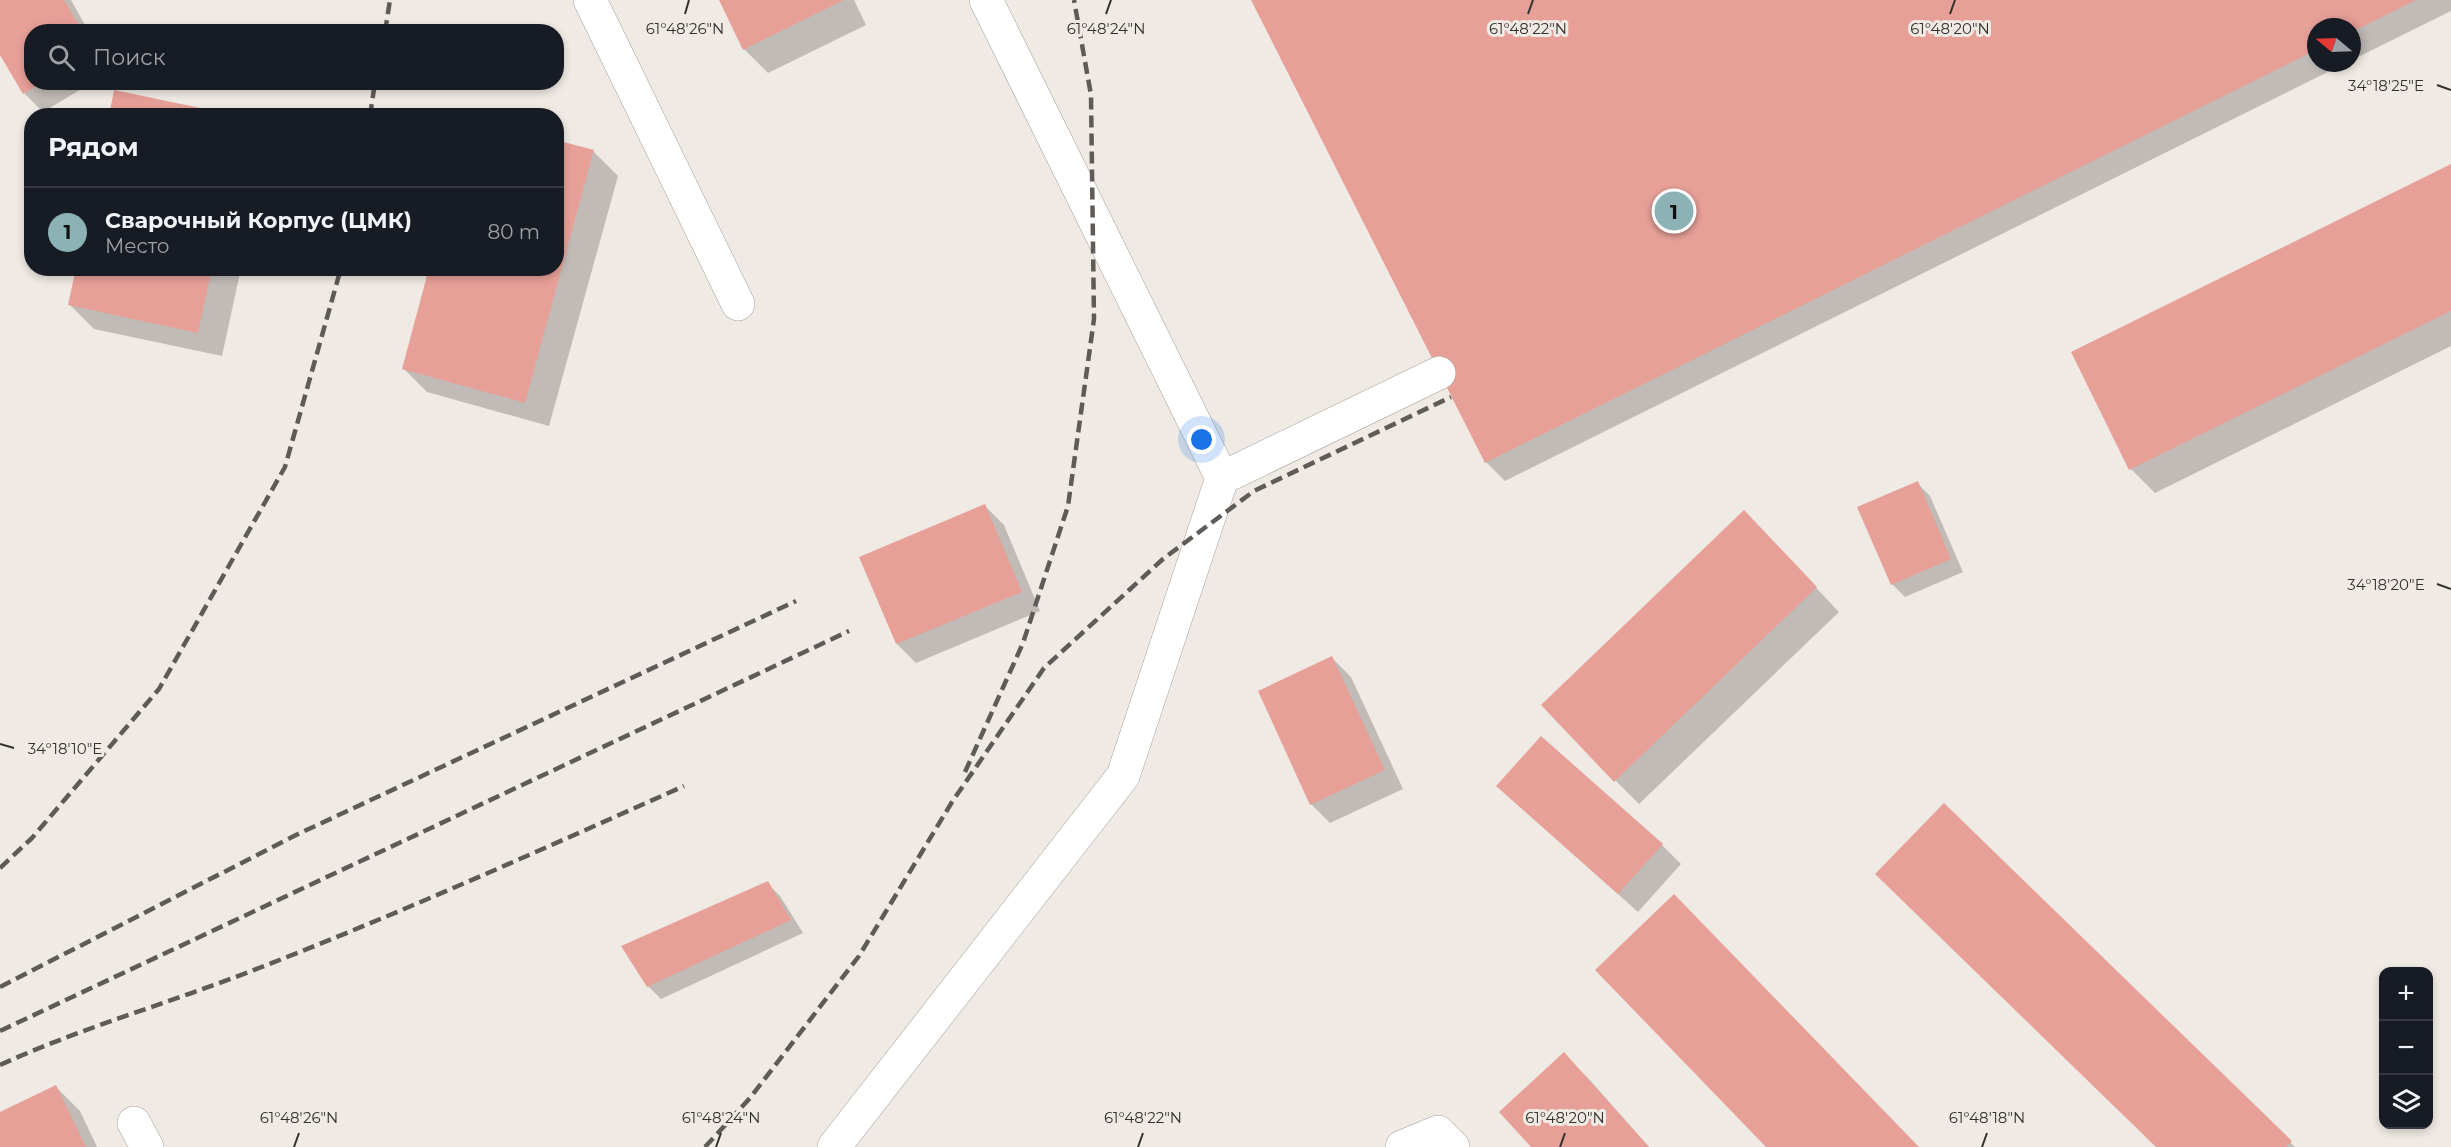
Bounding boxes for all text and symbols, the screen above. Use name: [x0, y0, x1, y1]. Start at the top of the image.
north arrow: [2307, 18, 2361, 72]
text: 61°48'26"N: [646, 19, 724, 38]
text: 61°48'24"N: [1067, 19, 1145, 38]
text: 61°48'22"N: [1489, 19, 1567, 38]
text: 61°48'20"N: [1910, 19, 1990, 38]
search box: [24, 24, 564, 90]
icon: search: [45, 41, 78, 74]
text: Поиск: [93, 44, 165, 71]
text: 34°18'25"E: [2348, 76, 2424, 95]
text: Рядом: [48, 131, 139, 163]
pin: 1: [1654, 188, 1694, 234]
text: Сварочный Корпус (ЦМК): [105, 207, 412, 234]
text: 1: [64, 220, 71, 244]
text: 80 m: [488, 220, 540, 244]
text: Место: [105, 234, 169, 258]
your location: [1187, 425, 1216, 454]
text: 34°18'20"E: [2347, 575, 2425, 594]
text: 34°18'10"E: [28, 739, 102, 758]
map controls: [2379, 967, 2433, 1129]
button: +: [2379, 967, 2433, 1021]
button: −: [2379, 1021, 2433, 1075]
button: layers: [2379, 1075, 2433, 1129]
text: 61°48'26"N: [260, 1108, 338, 1127]
text: 61°48'24"N: [682, 1108, 760, 1127]
text: 61°48'22"N: [1104, 1108, 1182, 1127]
text: 61°48'20"N: [1525, 1108, 1605, 1127]
text: 61°48'18"N: [1949, 1108, 2025, 1127]

